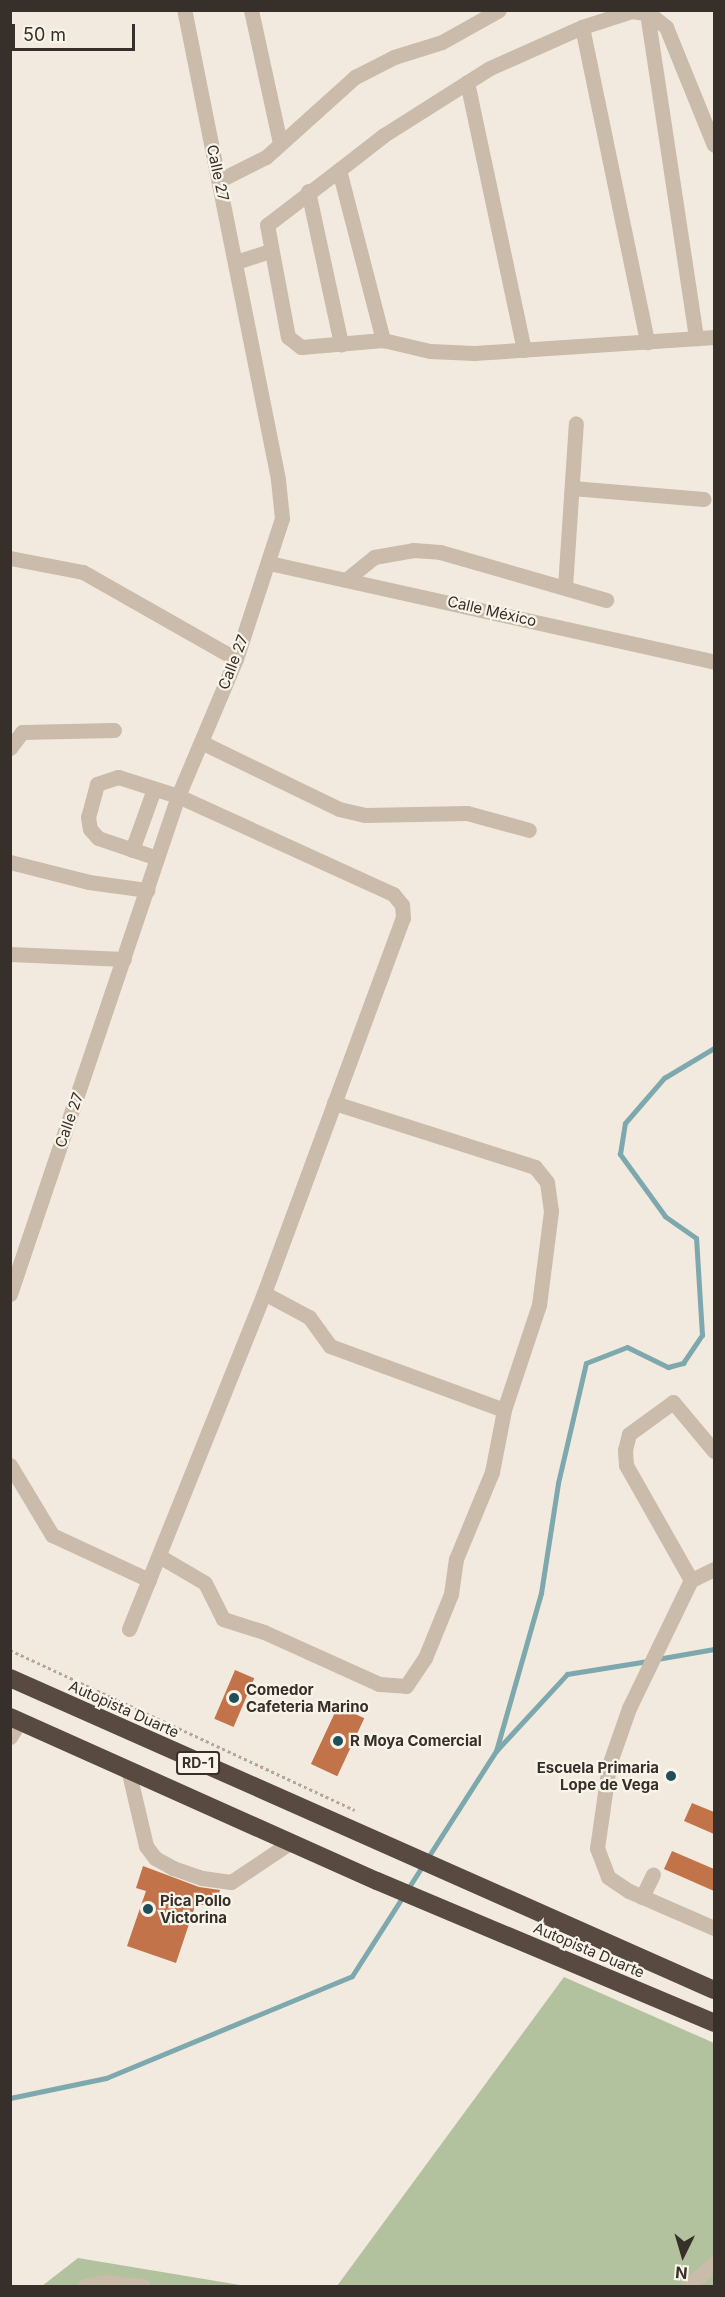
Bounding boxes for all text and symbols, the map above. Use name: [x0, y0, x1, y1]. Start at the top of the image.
scale bar: [15, 12, 138, 50]
text: 50 m: [23, 24, 66, 45]
street label: Calle 27: [203, 143, 233, 203]
street label: Calle México: [446, 592, 538, 630]
street label: Calle 27: [214, 632, 252, 692]
street label: Calle 27: [51, 1090, 87, 1150]
street label: Autopista Duarte: [66, 1677, 182, 1741]
place label: Comedor Cafeteria Marino: [246, 1680, 369, 1715]
marker: Comedor Cafeteria Marino: [227, 1691, 241, 1705]
place label: R Moya Comercial: [350, 1732, 482, 1750]
marker: R Moya Comercial: [331, 1734, 345, 1748]
road number: RD-1: [176, 1752, 220, 1774]
place label: Escuela Primaria Lope de Vega: [537, 1758, 659, 1793]
marker: Escuela Primaria Lope de Vega: [664, 1769, 678, 1783]
place label: Pica Pollo Victorina: [160, 1891, 231, 1926]
marker: Pica Pollo Victorina: [141, 1902, 155, 1916]
street label: Autopista Duarte: [531, 1918, 647, 1982]
north arrow: [653, 2225, 713, 2285]
text: N: [674, 2262, 688, 2283]

